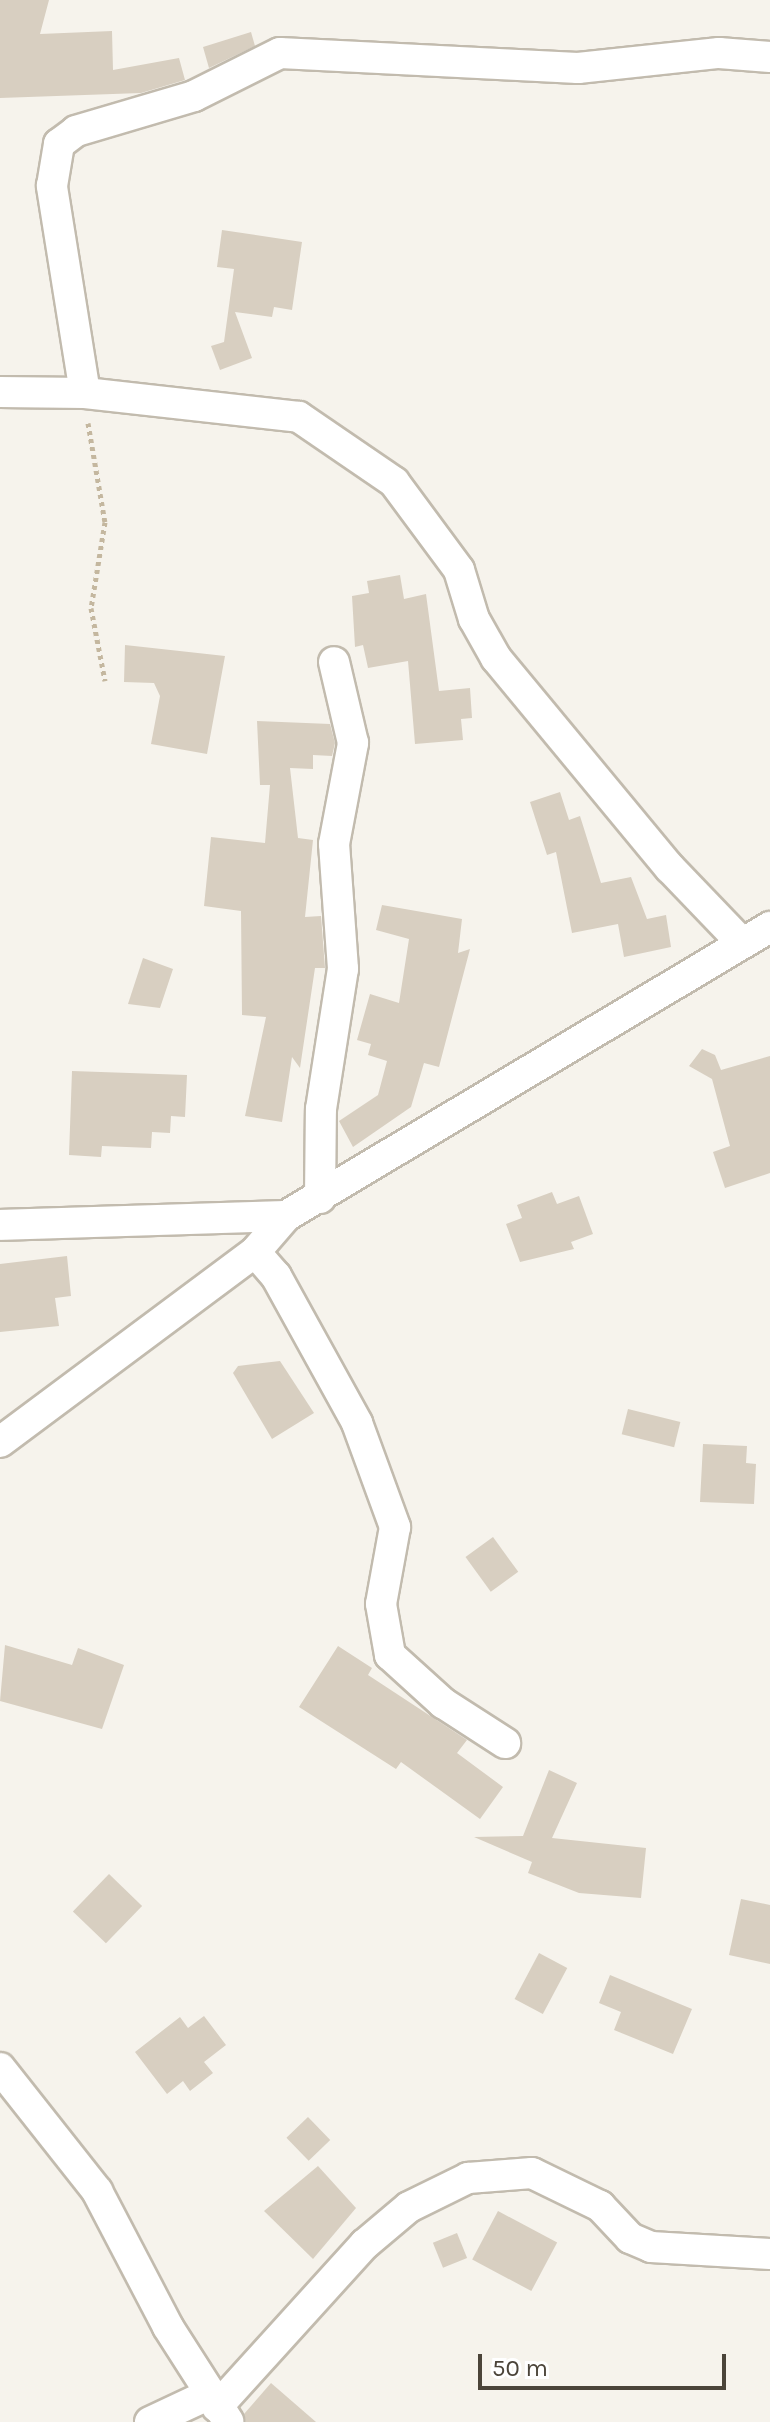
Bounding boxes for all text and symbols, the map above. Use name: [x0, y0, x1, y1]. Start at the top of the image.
scale bar: [482, 2338, 730, 2388]
text: 50 m: [492, 2354, 548, 2382]

